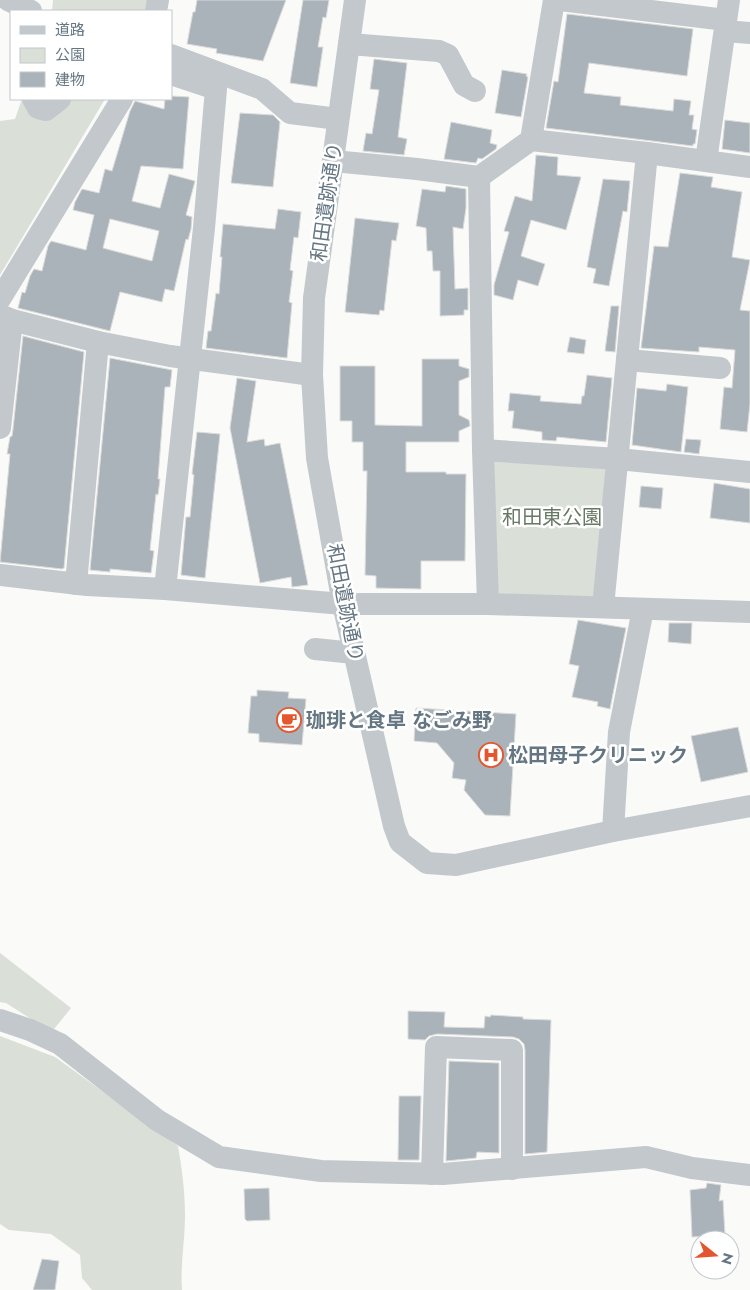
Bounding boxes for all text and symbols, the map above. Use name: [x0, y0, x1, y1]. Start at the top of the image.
legend: [10, 10, 172, 100]
text: 道路: [55, 19, 85, 41]
text: 公園: [55, 44, 85, 66]
text: 建物: [55, 69, 85, 91]
street label: 和田遺跡通り: [304, 141, 350, 263]
park label: 和田東公園: [502, 503, 602, 532]
street label: 和田遺跡通り: [319, 541, 371, 665]
place label: 珈琲と食卓 なごみ野: [306, 706, 492, 735]
cafe icon: 珈琲と食卓 なごみ野: [276, 707, 302, 733]
place label: 松田母子クリニック: [508, 741, 688, 770]
hospital icon: 松田母子クリニック: [478, 742, 504, 768]
north arrow: [690, 1230, 740, 1280]
text: N: [716, 1251, 739, 1267]

